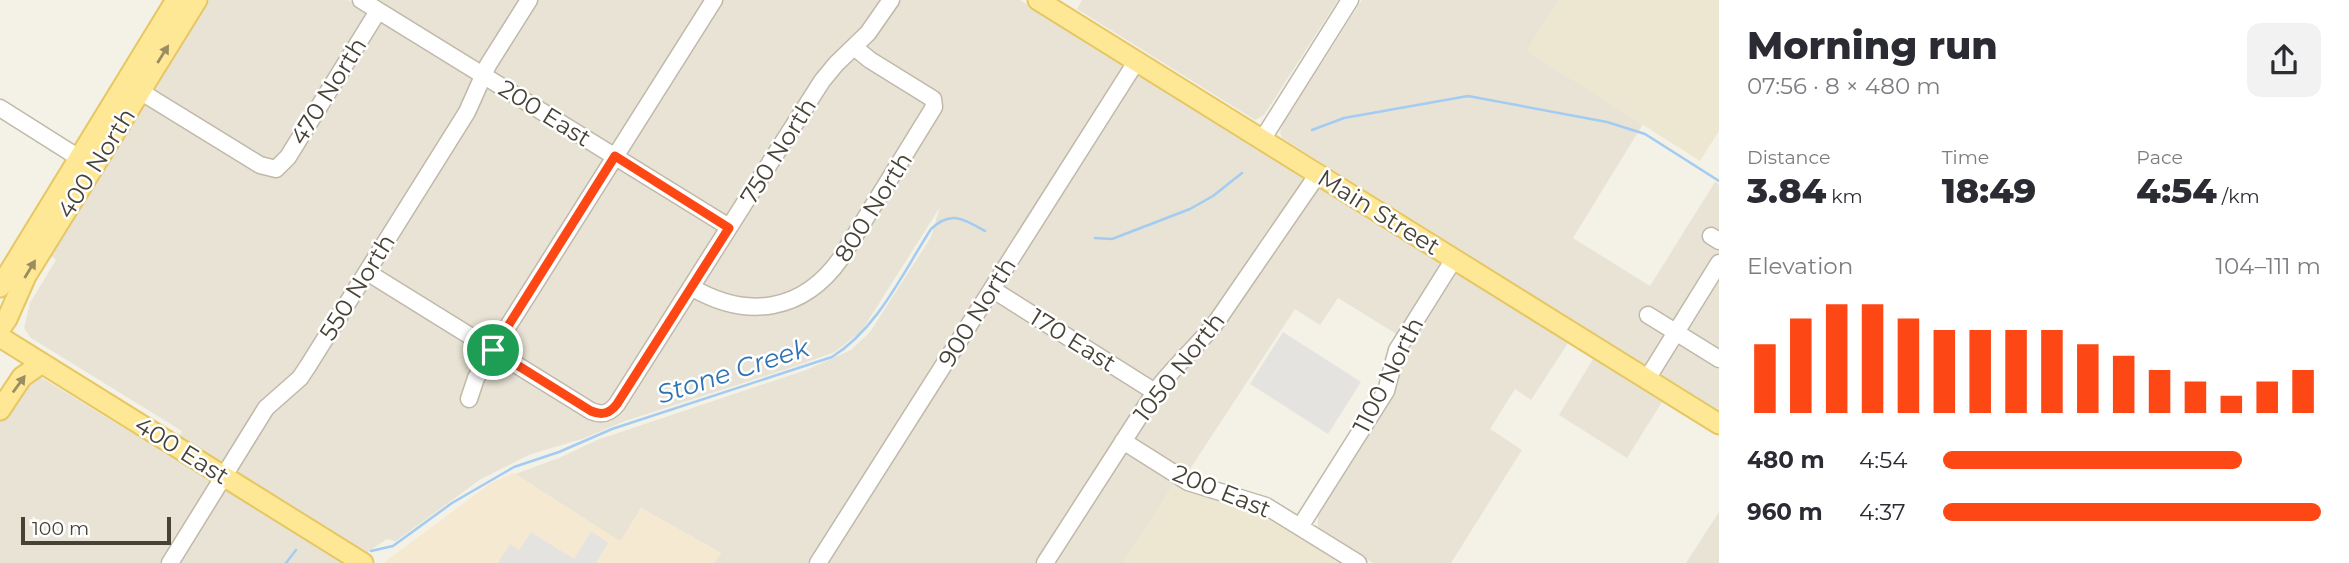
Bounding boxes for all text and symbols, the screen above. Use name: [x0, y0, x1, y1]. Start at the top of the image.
text: Morning run: [1747, 22, 1998, 69]
button: share: [2247, 23, 2321, 97]
street label: 470 North: [284, 32, 372, 150]
one-way arrow: [157, 45, 170, 64]
text: 07:56 · 8 × 480 m: [1747, 72, 1941, 100]
street label: 200 East: [494, 73, 597, 153]
street label: 750 North: [734, 92, 822, 210]
street label: 400 North: [51, 103, 141, 223]
text: Distance: [1747, 146, 1830, 169]
text: Time: [1942, 146, 1989, 169]
text: Pace: [2136, 146, 2183, 169]
street label: 800 North: [828, 147, 918, 267]
street label: Main Street: [1313, 163, 1446, 261]
text: 3.84: [1747, 169, 1826, 212]
text: 18:49: [1942, 169, 2036, 212]
text: 4:54: [2136, 169, 2217, 212]
text: km: [1826, 185, 1863, 208]
text: /km: [2217, 185, 2260, 208]
street label: 550 North: [313, 229, 401, 345]
street label: 900 North: [932, 252, 1022, 372]
text: Elevation: [1747, 252, 1853, 280]
text: 104–111 m: [2216, 252, 2321, 280]
one-way arrow: [24, 259, 37, 278]
street label: 170 East: [1025, 302, 1122, 378]
street label: 1050 North: [1127, 307, 1231, 427]
street label: 1100 North: [1347, 312, 1429, 438]
pin: [463, 320, 523, 380]
icon: arrive: [474, 331, 512, 369]
water label: Stone Creek: [653, 331, 815, 411]
one-way arrow: [11, 375, 25, 393]
street label: 400 East: [130, 410, 235, 490]
text: 480 m: [1747, 446, 1825, 474]
text: 4:54: [1859, 446, 1907, 474]
street label: 200 East: [1169, 458, 1275, 524]
text: 960 m: [1747, 498, 1823, 526]
text: 4:37: [1859, 498, 1905, 526]
scale bar: [21, 514, 172, 546]
text: 100 m: [32, 517, 89, 540]

